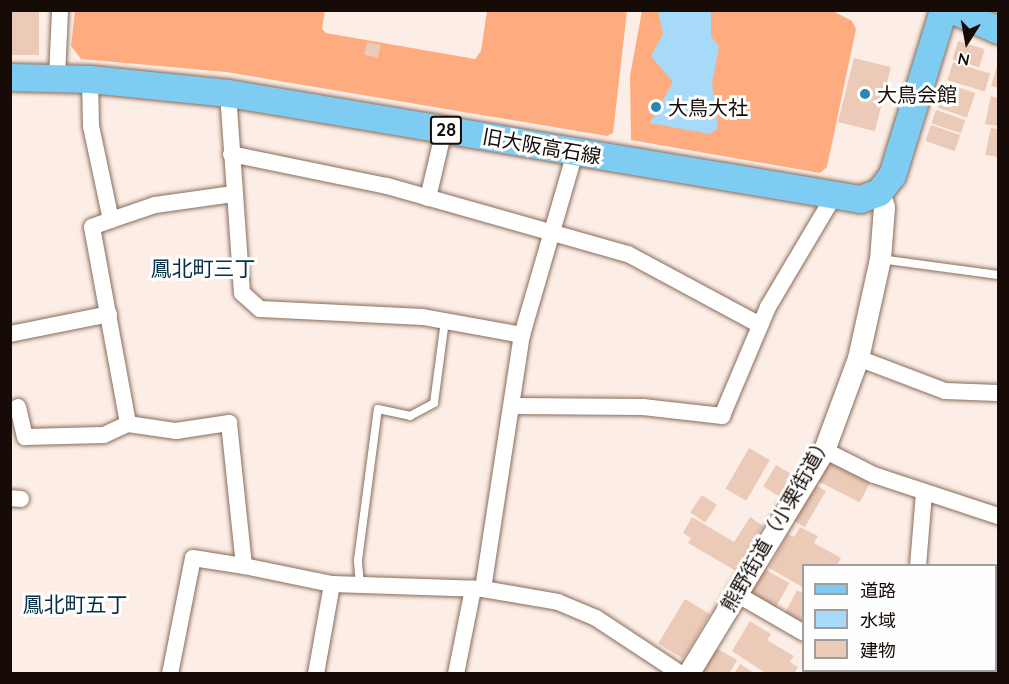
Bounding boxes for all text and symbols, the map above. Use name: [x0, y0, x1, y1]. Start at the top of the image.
north arrow: [937, 12, 997, 72]
text: N: [956, 49, 971, 71]
place label: 大鳥会館: [877, 82, 957, 106]
marker: 大鳥会館: [858, 87, 872, 101]
place label: 大鳥大社: [668, 95, 748, 119]
marker: 大鳥大社: [649, 100, 663, 114]
road number: 28: [430, 115, 462, 145]
street label: 旧大阪高石線: [481, 124, 603, 168]
district label: 鳳北町三丁: [151, 255, 255, 281]
street label: 熊野街道（小栗街道）: [716, 430, 836, 616]
legend: [802, 564, 997, 672]
text: 道路: [860, 579, 896, 602]
district label: 鳳北町五丁: [23, 591, 127, 617]
text: 水域: [860, 609, 896, 632]
text: 建物: [860, 639, 896, 662]

